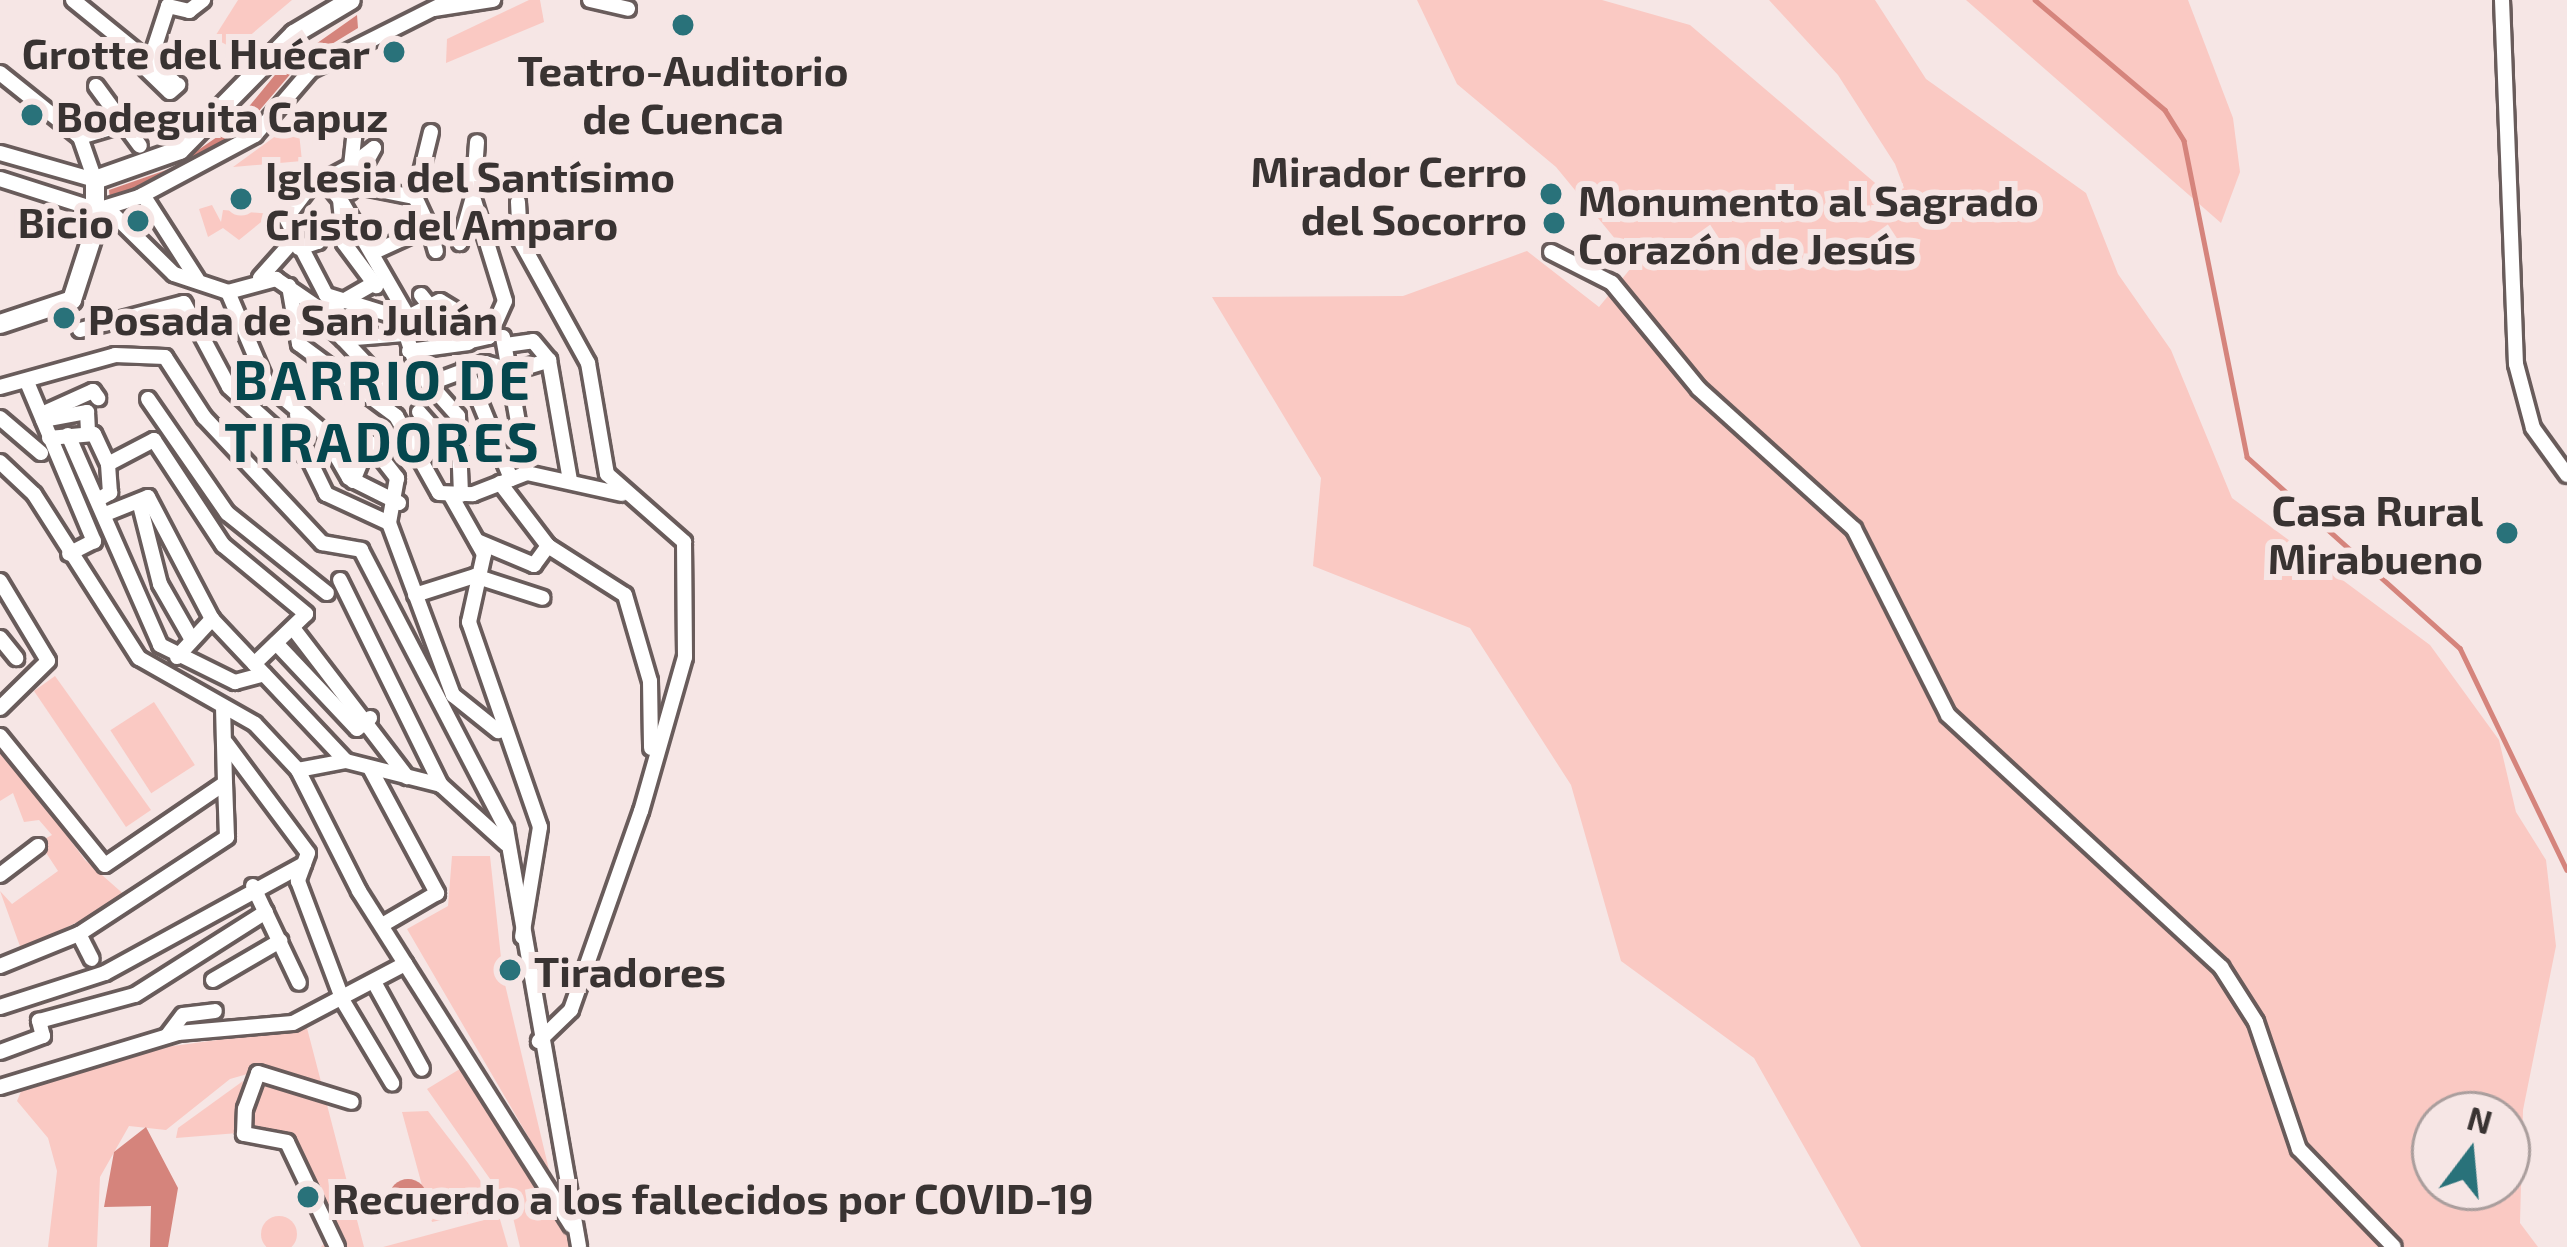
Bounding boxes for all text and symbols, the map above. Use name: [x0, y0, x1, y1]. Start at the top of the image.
marker: Teatro-Auditorio de Cuenca: [670, 12, 696, 38]
place label: Grotte del Huécar: [21, 27, 370, 77]
marker: Grotte del Huécar: [381, 39, 407, 65]
place label: Teatro-Auditorio de Cuenca: [518, 44, 848, 142]
place label: Bodeguita Capuz: [56, 90, 388, 140]
marker: Bodeguita Capuz: [19, 102, 45, 128]
place label: Mirador Cerro del Socorro: [1250, 145, 1527, 243]
place label: Iglesia del Santísimo Cristo del Amparo: [265, 150, 676, 249]
place label: Monumento al Sagrado Corazón de Jesús: [1578, 174, 2040, 272]
marker: Mirador Cerro del Socorro: [1538, 181, 1564, 207]
marker: Iglesia del Santísimo Cristo del Amparo: [228, 186, 254, 212]
place label: Bicio: [18, 196, 114, 246]
marker: Bicio: [125, 208, 151, 234]
marker: Monumento al Sagrado Corazón de Jesús: [1541, 210, 1567, 236]
place label: Posada de San Julián: [88, 293, 499, 343]
marker: Posada de San Julián: [51, 305, 77, 331]
district label: BARRIO DE TIRADORES: [224, 347, 542, 473]
place label: Casa Rural Mirabueno: [2268, 484, 2483, 582]
marker: Casa Rural Mirabueno: [2494, 520, 2520, 546]
place label: Tiradores: [534, 945, 726, 995]
marker: Tiradores: [497, 957, 523, 983]
north arrow: [2411, 1091, 2531, 1211]
text: N: [2463, 1097, 2497, 1142]
place label: Recuerdo a los fallecidos por COVID-19: [332, 1172, 1095, 1222]
marker: Recuerdo a los fallecidos por COVID-19: [295, 1184, 321, 1210]

